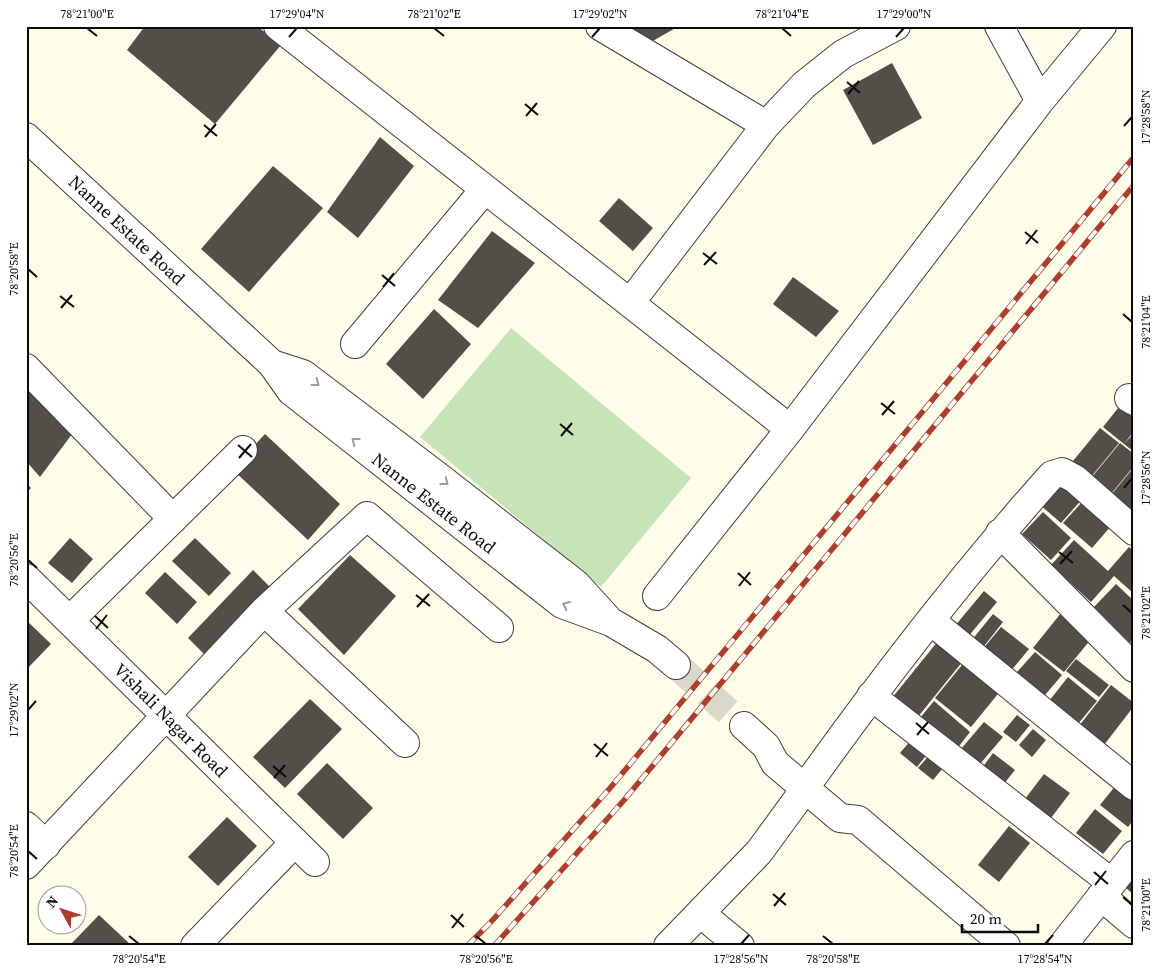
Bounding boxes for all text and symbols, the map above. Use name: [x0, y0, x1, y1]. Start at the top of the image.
text: 78°21'00"E: [60, 6, 114, 22]
text: 17°29'04"N: [269, 6, 325, 22]
text: 78°21'02"E: [407, 6, 461, 22]
text: 17°29'02"N: [572, 6, 628, 22]
text: 78°21'04"E: [755, 6, 809, 22]
text: 17°29'00"N: [876, 6, 932, 22]
text: 17°28'58"N: [1138, 89, 1154, 145]
street label: Nanne Estate Road: [63, 169, 191, 291]
text: 78°20'58"E: [6, 242, 22, 296]
text: 78°21'04"E: [1138, 295, 1154, 349]
one-way arrow: [310, 378, 319, 386]
one-way arrow: [351, 438, 361, 447]
street label: Nanne Estate Road: [367, 447, 501, 559]
text: 17°28'56"N: [1138, 450, 1154, 506]
one-way arrow: [439, 476, 448, 484]
text: 78°20'56"E: [6, 533, 22, 587]
text: 78°21'02"E: [1138, 586, 1154, 640]
one-way arrow: [562, 600, 571, 611]
street label: Vishali Nagar Road: [108, 657, 234, 783]
text: 17°29'02"N: [6, 682, 22, 738]
text: 78°20'54"E: [6, 824, 22, 878]
text: 78°21'00"E: [1138, 878, 1154, 932]
north arrow: [38, 884, 88, 934]
text: N: [41, 891, 63, 912]
scale bar: [962, 902, 1039, 934]
text: 20 m: [970, 908, 1002, 929]
text: 78°20'54"E: [112, 951, 166, 967]
text: 78°20'56"E: [459, 951, 513, 967]
text: 17°28'56"N: [713, 951, 769, 967]
text: 78°20'58"E: [806, 951, 860, 967]
text: 17°28'54"N: [1017, 951, 1073, 967]

